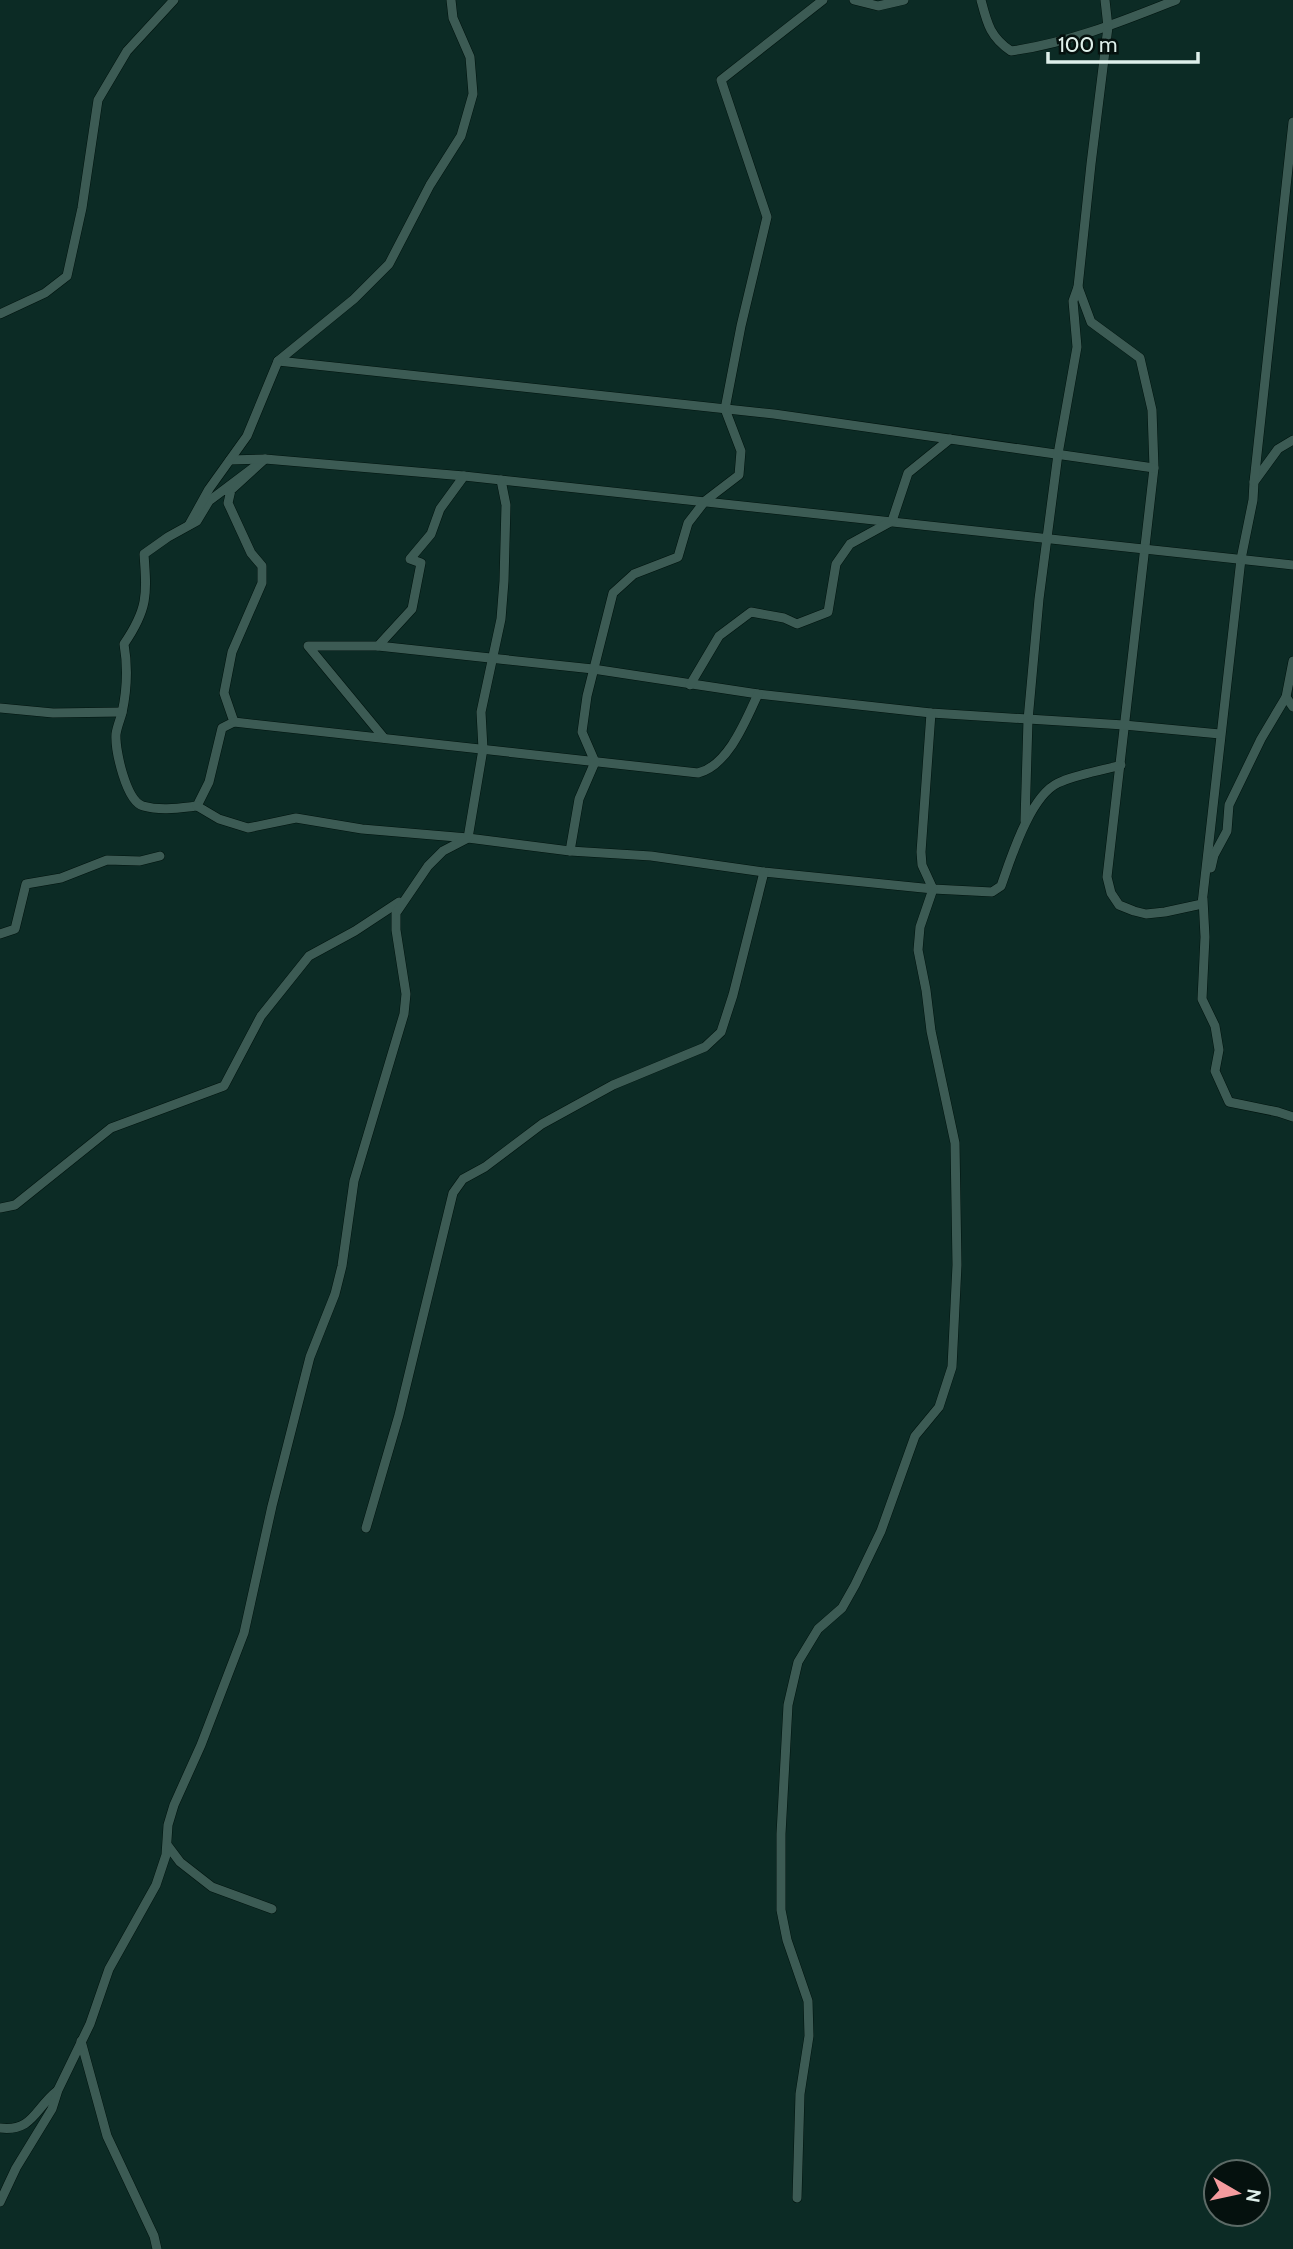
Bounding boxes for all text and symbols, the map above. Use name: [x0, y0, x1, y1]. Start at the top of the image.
scale bar: [1048, 21, 1198, 65]
text: 100 m: [1058, 32, 1117, 57]
north arrow: [1202, 2158, 1272, 2228]
text: N: [1241, 2187, 1266, 2204]

